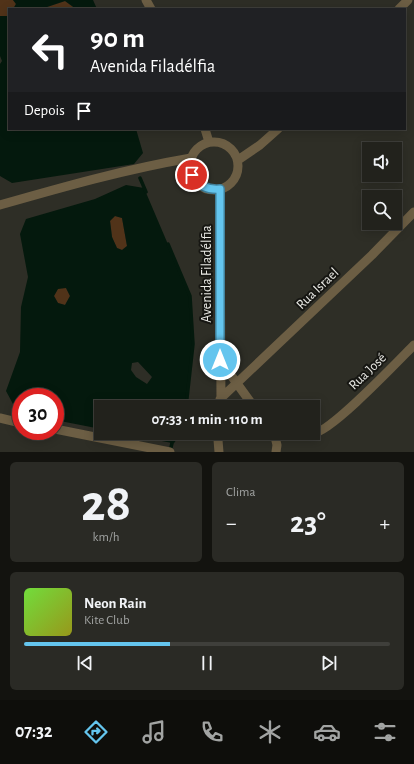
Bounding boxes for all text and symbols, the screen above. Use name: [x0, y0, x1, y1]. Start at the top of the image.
icon: left: [24, 24, 76, 76]
text: 90 m: [90, 25, 145, 53]
text: Avenida Filadélfia: [90, 58, 215, 76]
icon: arrive: [73, 100, 95, 122]
text: Depois: [24, 103, 65, 118]
map controls: [362, 142, 402, 230]
button: sound: [362, 142, 402, 182]
pin: [175, 158, 209, 192]
icon: arrive: [181, 164, 203, 186]
button: search: [362, 190, 402, 230]
street label: Avenida Filadélfia: [200, 225, 214, 323]
street label: Rua Israel: [294, 265, 342, 312]
position arrow: [199, 339, 241, 381]
street label: Rua José: [346, 351, 389, 393]
speed limit sign: 30: [12, 388, 64, 440]
text: 07:33 · 1 min · 110 m: [151, 412, 263, 427]
text: 28: [81, 478, 131, 530]
text: Clima: [226, 486, 256, 499]
text: 23°: [290, 508, 326, 538]
text: −: [226, 512, 237, 534]
text: +: [379, 512, 390, 534]
text: km/h: [93, 531, 119, 544]
text: Neon Rain: [84, 596, 146, 611]
text: Kite Club: [84, 614, 130, 627]
icon: previous: [74, 652, 96, 674]
icon: pause: [196, 652, 218, 674]
icon: next: [318, 652, 340, 674]
icon: directions: [82, 718, 110, 746]
icon: music: [140, 718, 168, 746]
icon: phone: [198, 718, 226, 746]
icon: climate: [256, 718, 284, 746]
icon: car: [313, 718, 341, 746]
icon: filters: [371, 718, 399, 746]
text: 07:32: [15, 723, 52, 741]

